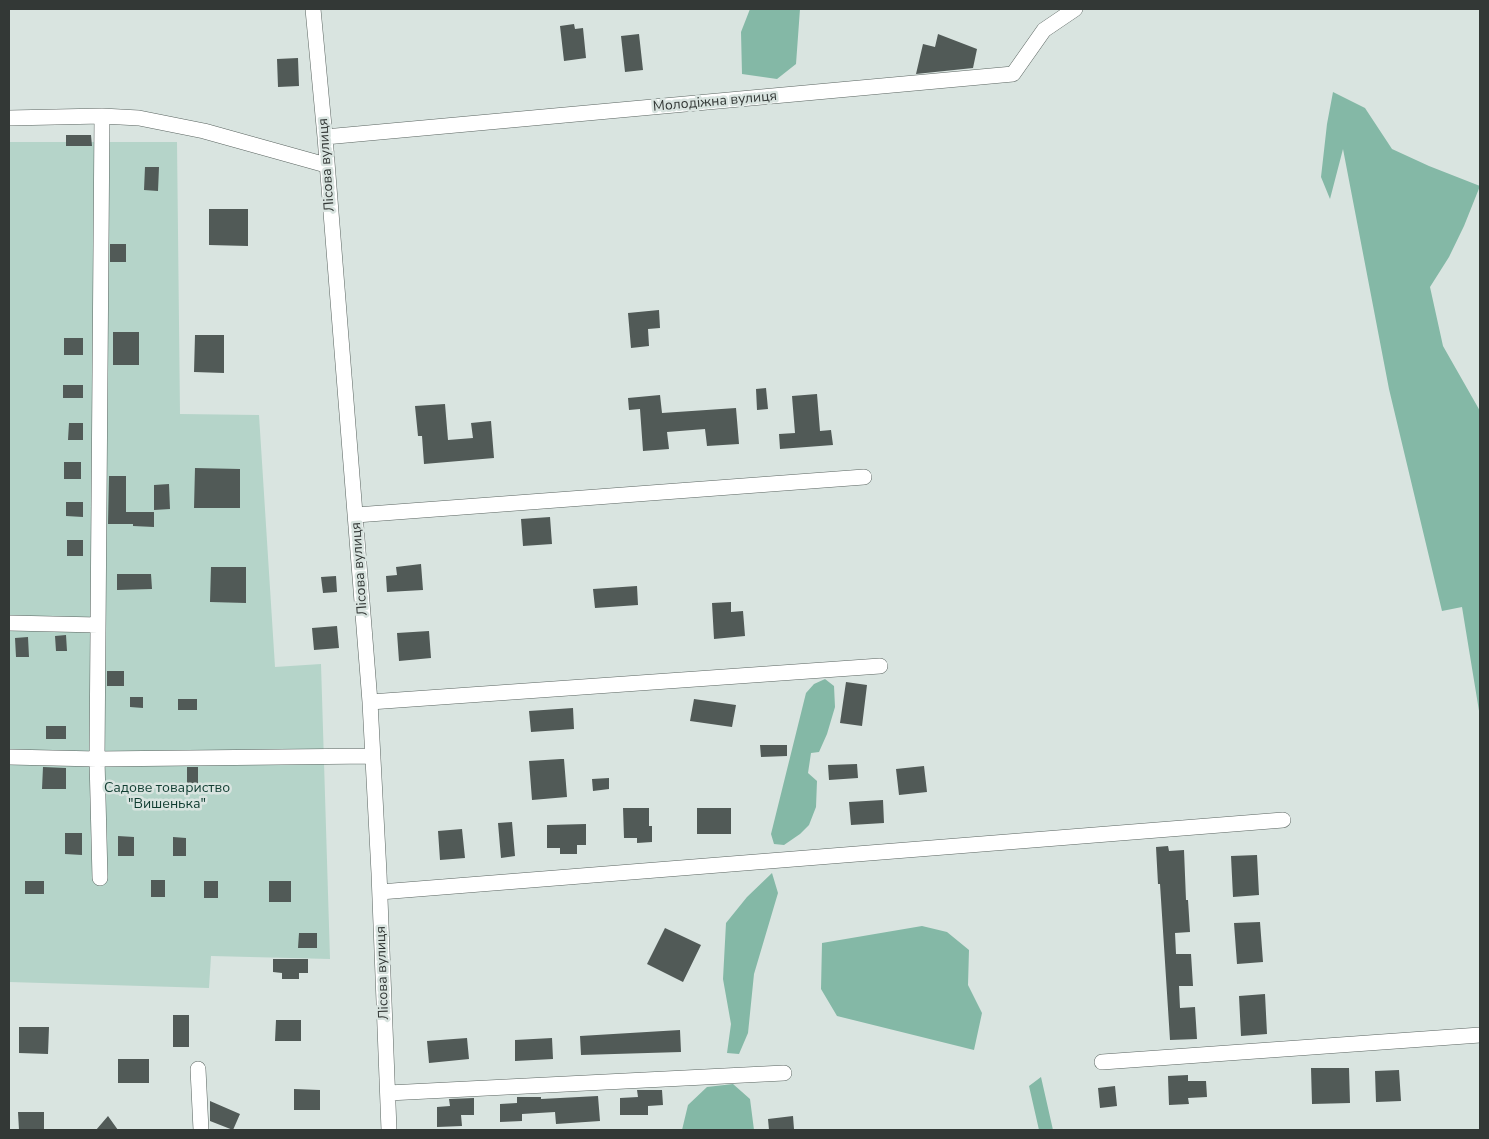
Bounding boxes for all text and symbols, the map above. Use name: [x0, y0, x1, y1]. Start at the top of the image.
street label: Молодіжна вулиця: [652, 88, 778, 116]
street label: Лісова вулиця: [315, 118, 339, 212]
street label: Лісова вулиця: [348, 522, 372, 616]
park label: Садове товариство "Вишенька": [104, 781, 230, 814]
street label: Лісова вулиця: [373, 926, 393, 1020]

